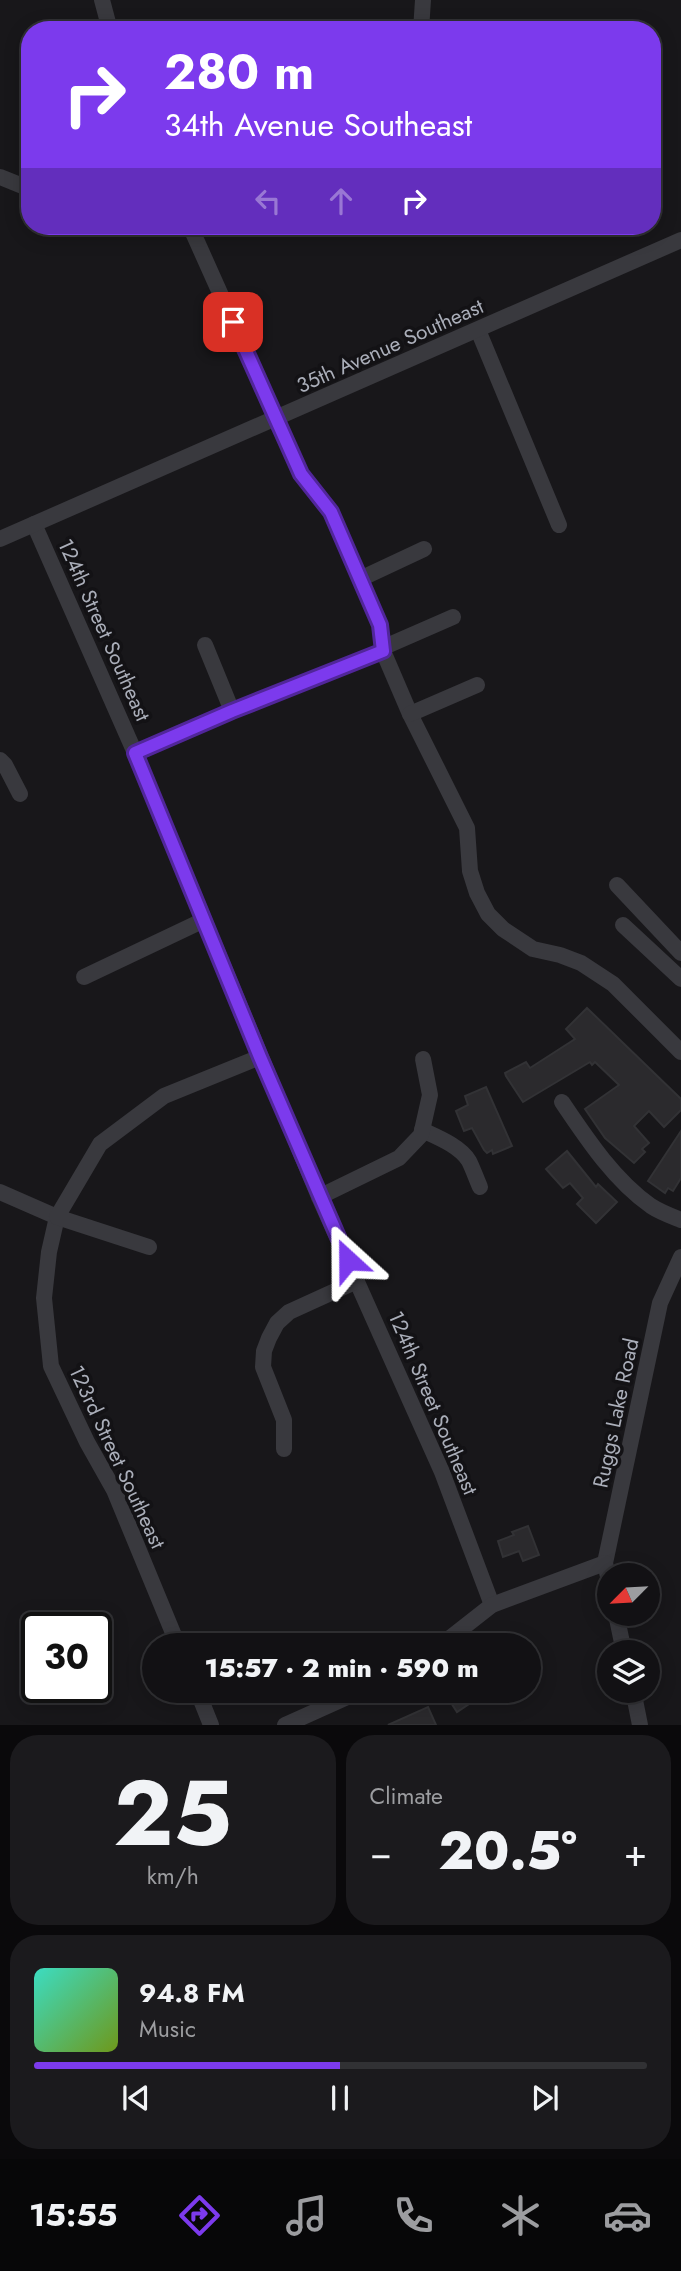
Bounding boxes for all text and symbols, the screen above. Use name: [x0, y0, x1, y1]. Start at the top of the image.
text: 280 m: [164, 37, 314, 107]
icon: right: [49, 49, 140, 140]
text: 34th Avenue Southeast: [164, 102, 472, 148]
icon: left: [249, 182, 287, 220]
icon: ahead: [322, 182, 360, 220]
icon: right: [395, 182, 433, 220]
street label: 35th Avenue Southeast: [292, 291, 488, 401]
pin: [203, 292, 263, 352]
icon: arrive: [214, 303, 252, 341]
street label: 124th Street Southeast: [50, 534, 158, 726]
position arrow: [311, 1223, 385, 1297]
street label: 124th Street Southeast: [381, 1307, 485, 1499]
street label: Ruggs Lake Road: [585, 1335, 647, 1491]
street label: 123rd Street Southeast: [61, 1360, 173, 1554]
north arrow: [597, 1563, 660, 1626]
map controls: [597, 1563, 660, 1703]
speed limit sign: 30: [21, 1612, 112, 1703]
button: layers: [597, 1640, 660, 1703]
text: 15:57 · 2 min · 590 m: [204, 1649, 479, 1687]
text: 25: [114, 1748, 232, 1879]
text: Climate: [370, 1779, 443, 1813]
text: 20.5°: [439, 1813, 577, 1889]
text: −: [370, 1825, 392, 1880]
text: +: [624, 1825, 647, 1880]
text: km/h: [147, 1859, 199, 1893]
text: 94.8 FM: [139, 1974, 245, 2012]
text: Music: [139, 2012, 196, 2046]
icon: previous: [117, 2079, 155, 2117]
icon: pause: [321, 2079, 359, 2117]
icon: next: [526, 2079, 564, 2117]
icon: directions: [175, 2191, 224, 2240]
icon: music: [282, 2191, 331, 2240]
icon: phone: [389, 2191, 438, 2240]
icon: climate: [496, 2191, 545, 2240]
icon: car: [603, 2191, 652, 2240]
text: 15:55: [29, 2192, 117, 2238]

